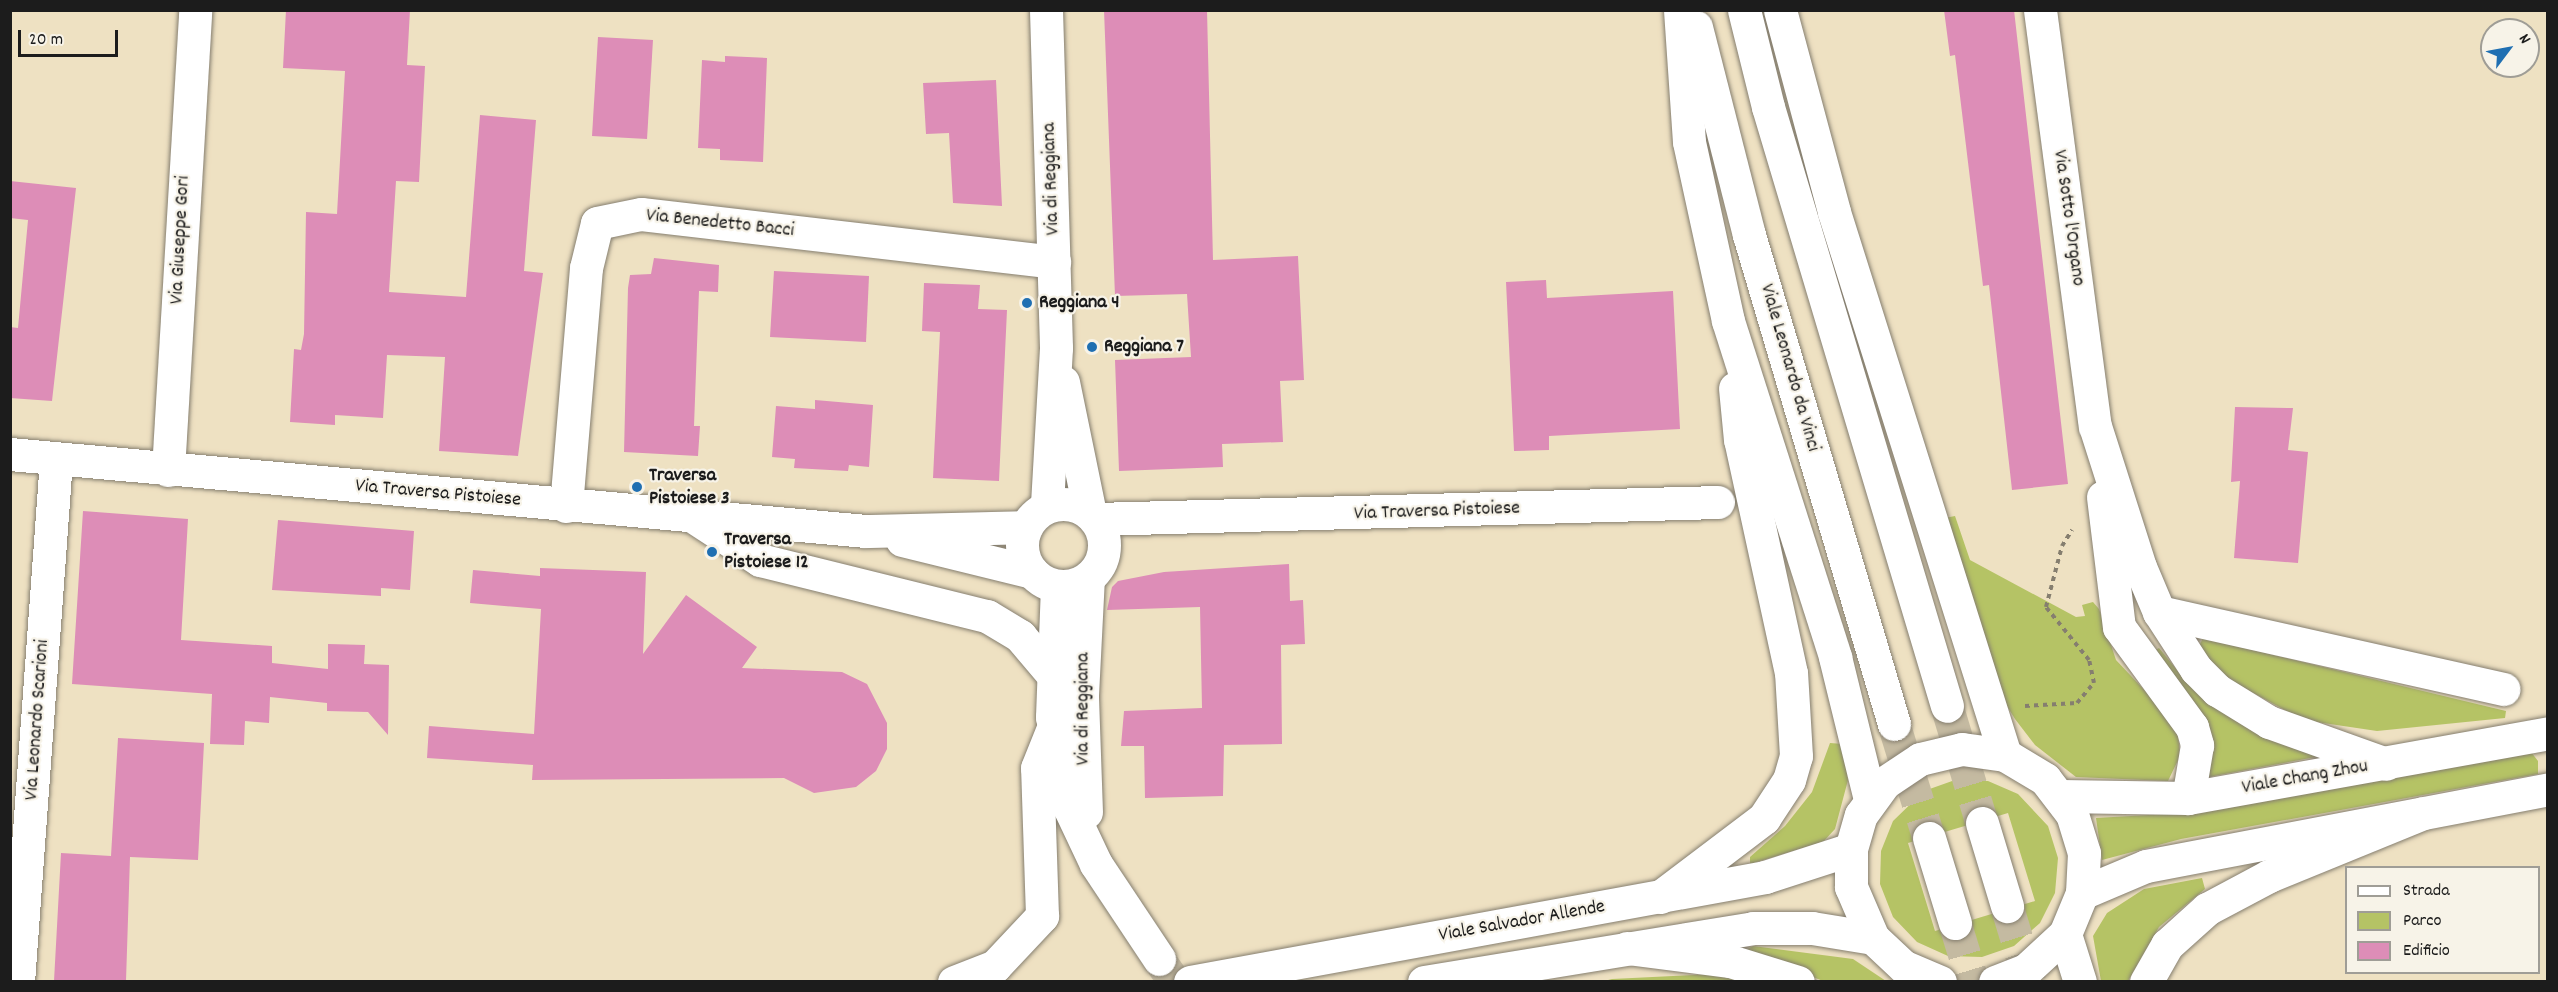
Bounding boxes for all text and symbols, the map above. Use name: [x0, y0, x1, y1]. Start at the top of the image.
scale bar: [21, 18, 122, 56]
north arrow: [2480, 18, 2540, 78]
text: 20 m: [29, 28, 63, 53]
text: N: [2512, 30, 2536, 49]
street label: Via di Reggiana: [1038, 122, 1066, 236]
street label: Via Sotto l'Organo: [2047, 148, 2089, 288]
street label: Via Giuseppe Gori: [166, 175, 196, 305]
street label: Via Benedetto Bacci: [645, 204, 795, 244]
street label: Viale Leonardo da Vinci: [1754, 281, 1824, 455]
place label: Reggiana 4: [1039, 291, 1120, 315]
marker: Reggiana 4: [1020, 296, 1034, 310]
place label: Reggiana 7: [1104, 335, 1184, 359]
marker: Reggiana 7: [1085, 340, 1099, 354]
place label: Traversa Pistoiese 3: [649, 464, 730, 511]
street label: Via Traversa Pistoiese: [354, 475, 522, 513]
marker: Traversa Pistoiese 3: [630, 480, 644, 494]
street label: Via Traversa Pistoiese: [1354, 497, 1520, 527]
place label: Traversa Pistoiese 12: [724, 528, 809, 575]
marker: Traversa Pistoiese 12: [705, 545, 719, 559]
street label: Via Leonardo Scarioni: [20, 639, 56, 801]
street label: Via di Reggiana: [1072, 653, 1096, 765]
street label: Viale Chang Zhou: [2240, 755, 2370, 801]
legend: [2345, 866, 2540, 974]
text: Strada: [2403, 879, 2450, 904]
street label: Viale Salvador Allende: [1437, 896, 1607, 948]
text: Parco: [2403, 909, 2442, 934]
text: Edificio: [2403, 939, 2450, 964]

